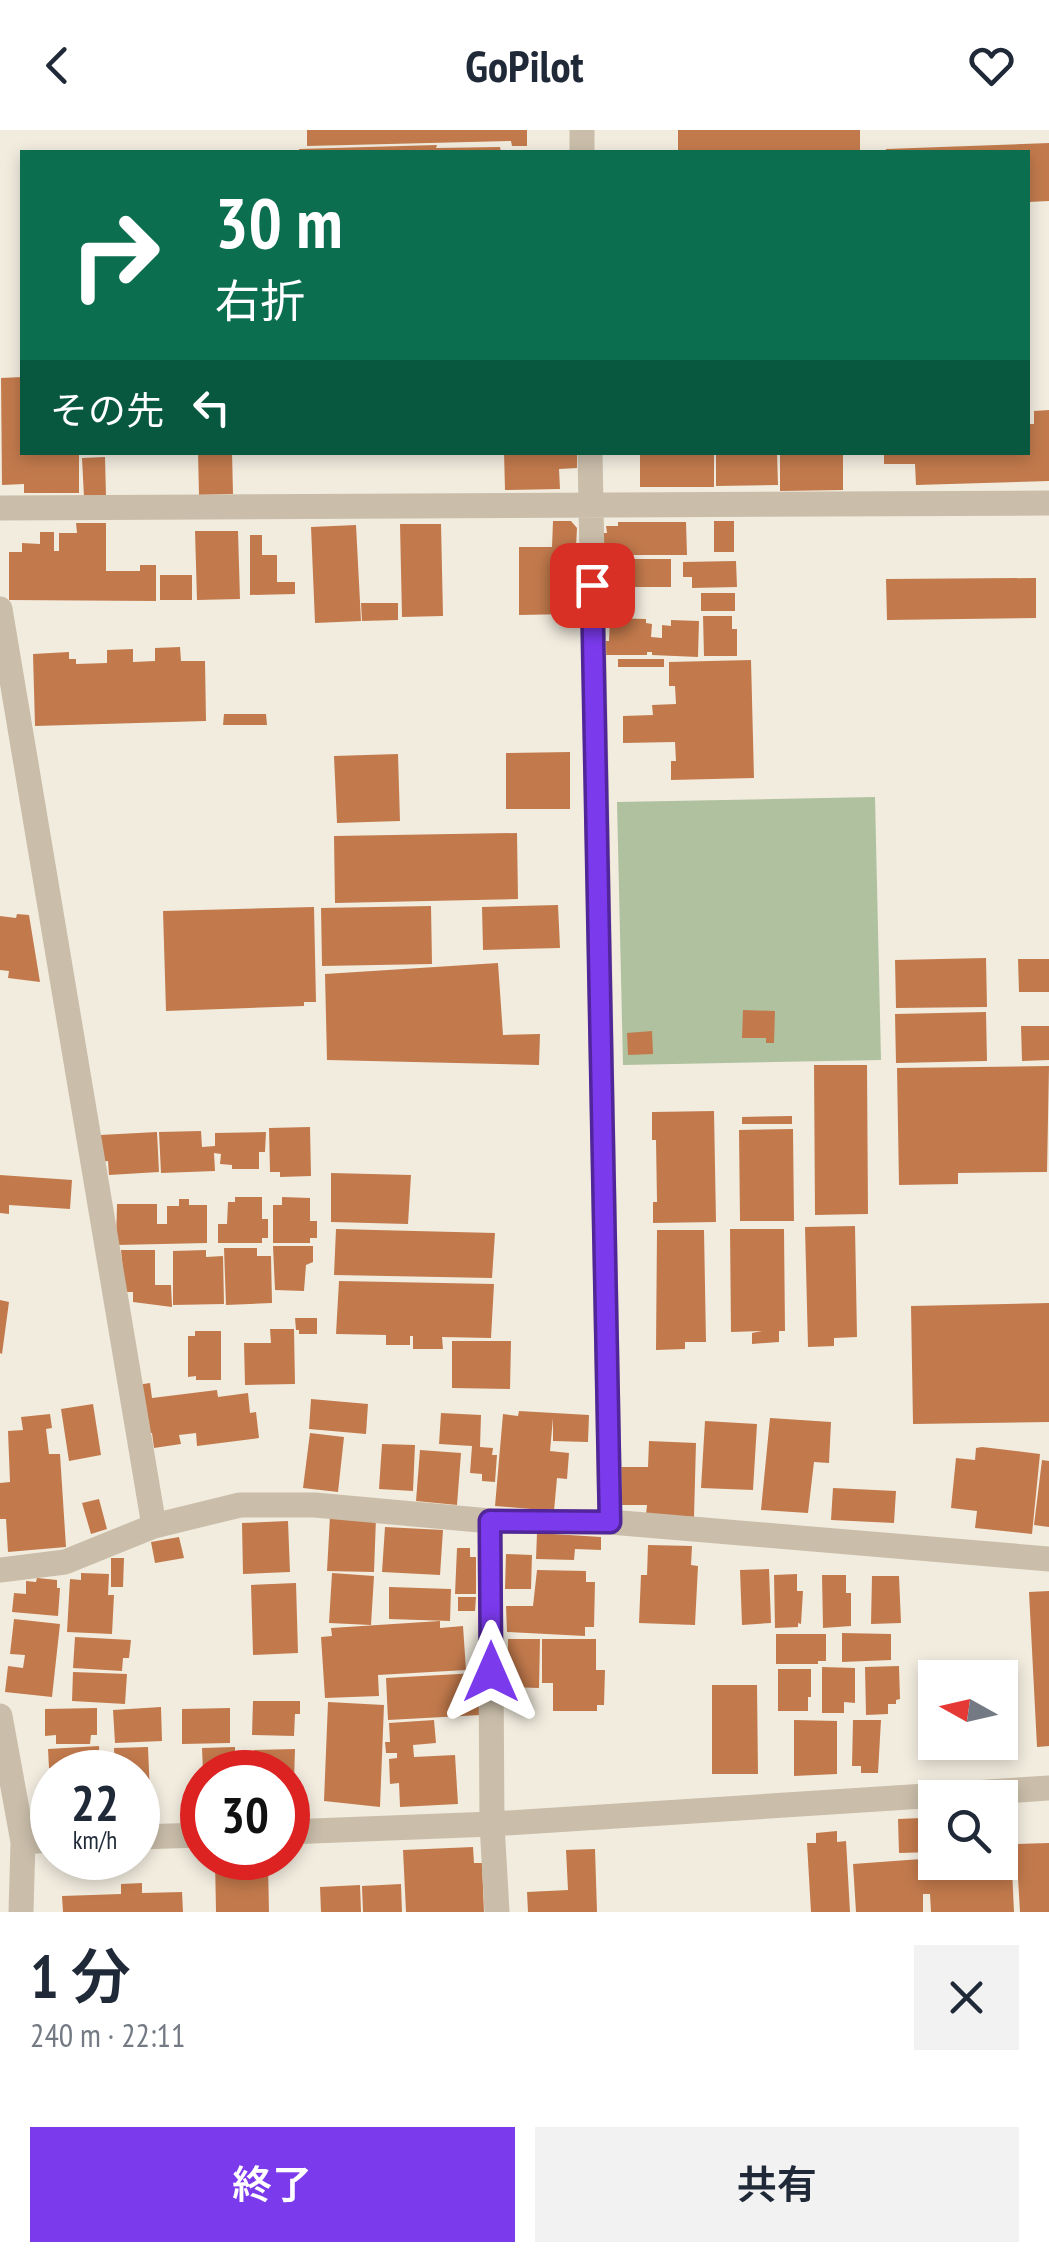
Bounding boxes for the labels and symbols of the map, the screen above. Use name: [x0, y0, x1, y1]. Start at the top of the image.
pin: [550, 543, 635, 628]
position arrow: [439, 1620, 543, 1724]
north arrow: [918, 1660, 1018, 1760]
speed limit sign: 30: [180, 1750, 310, 1880]

